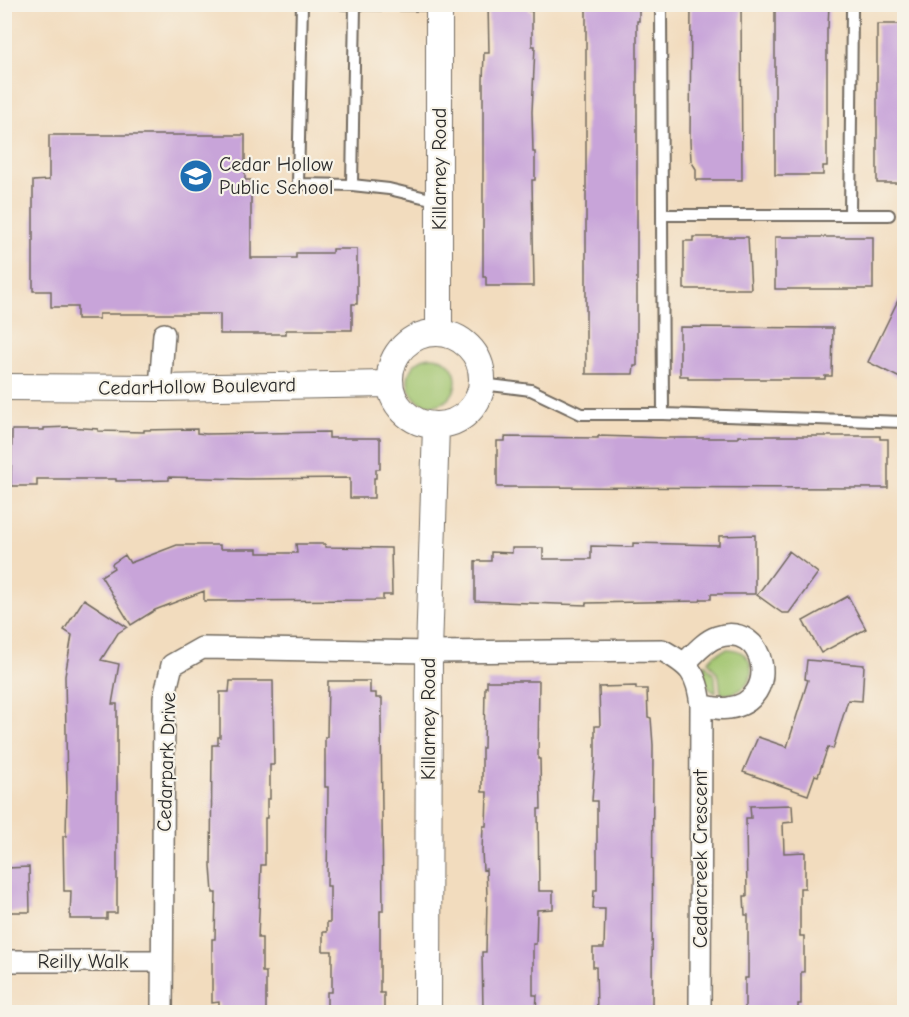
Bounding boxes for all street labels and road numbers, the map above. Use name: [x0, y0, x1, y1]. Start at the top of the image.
street label: Killarney Road: [428, 108, 451, 230]
street label: CedarHollow Boulevard: [98, 373, 296, 400]
street label: Killarney Road: [417, 658, 440, 780]
street label: Cedarpark Drive: [153, 692, 180, 832]
street label: Cedarcreek Crescent: [689, 768, 712, 948]
street label: Reilly Walk: [38, 950, 129, 973]

